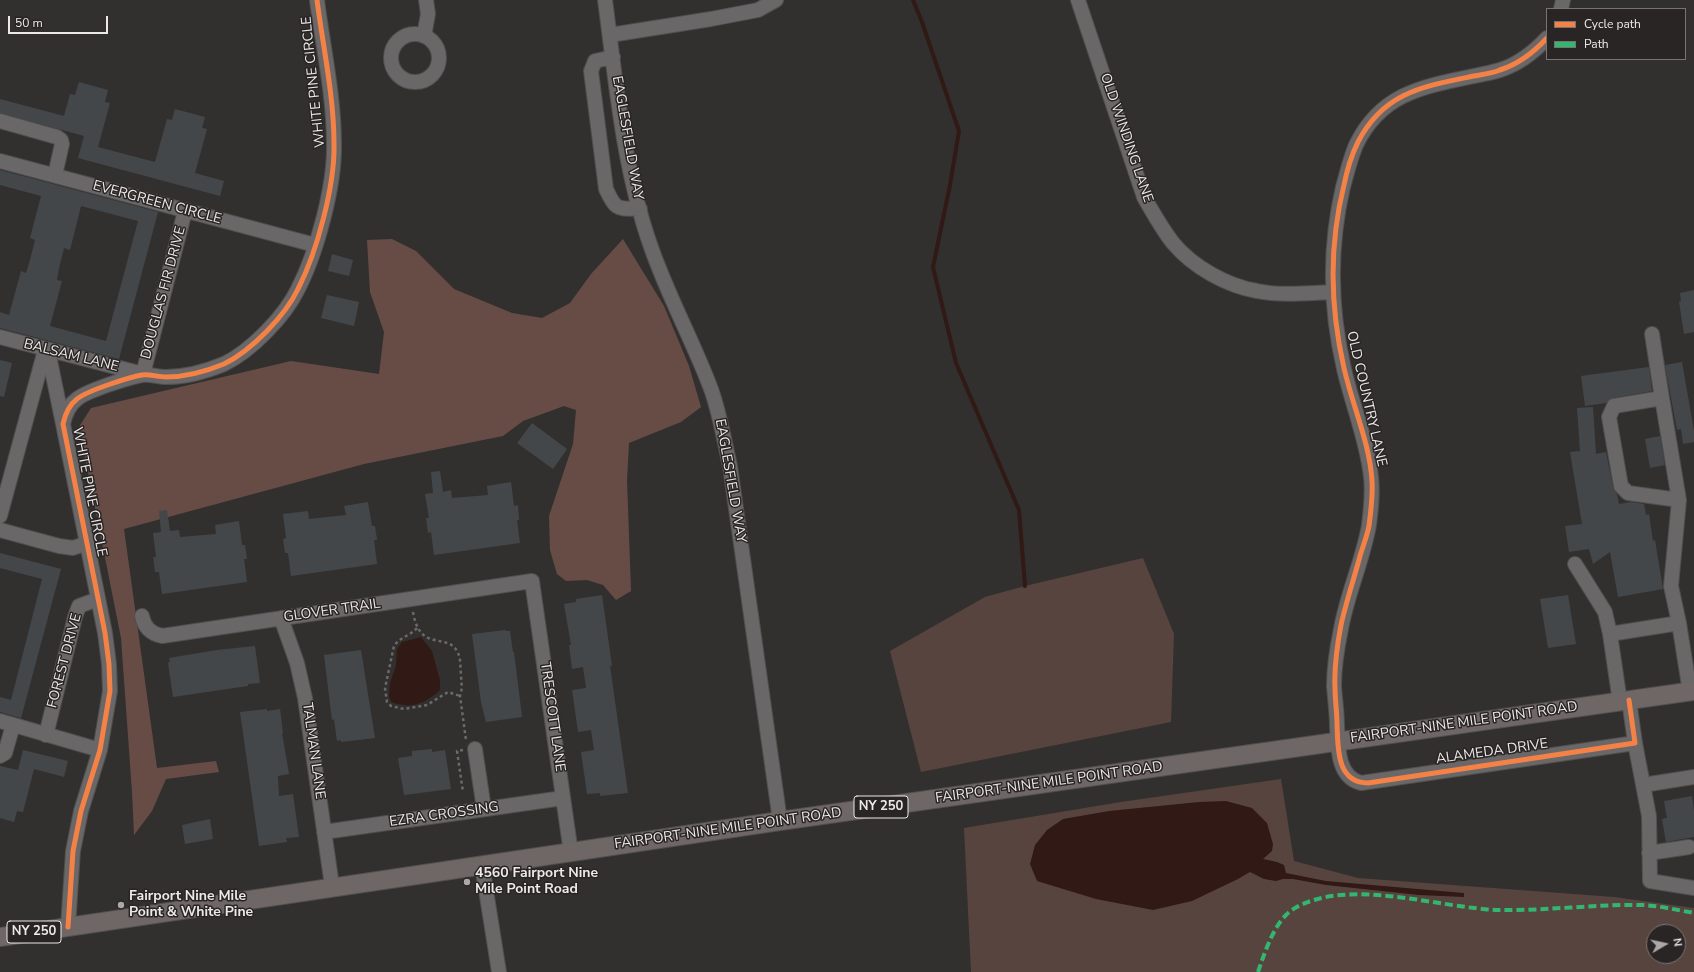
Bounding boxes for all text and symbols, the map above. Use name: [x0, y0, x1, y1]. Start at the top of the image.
scale bar: [10, 8, 110, 34]
legend: [1546, 8, 1686, 60]
text: 50 m: [15, 15, 43, 31]
street label: WHITE PINE CIRCLE: [299, 16, 329, 148]
text: Cycle path: [1584, 16, 1641, 32]
text: Path: [1584, 36, 1609, 52]
street label: OLD WINDING LANE: [1096, 71, 1156, 205]
street label: EAGLESFIELD WAY: [608, 75, 646, 201]
street label: EVERGREEN CIRCLE: [91, 178, 223, 228]
street label: DOUGLAS FIR DRIVE: [138, 225, 190, 361]
street label: OLD COUNTRY LANE: [1342, 330, 1390, 468]
street label: BALSAM LANE: [22, 336, 120, 376]
street label: EAGLESFIELD WAY: [711, 418, 749, 544]
street label: WHITE PINE CIRCLE: [68, 426, 110, 558]
street label: GLOVER TRAIL: [283, 596, 381, 626]
street label: FOREST DRIVE: [44, 612, 86, 710]
street label: TRESCOTT LANE: [536, 661, 568, 773]
street label: FAIRPORT-NINE MILE POINT ROAD: [1349, 699, 1579, 747]
street label: TALMAN LANE: [298, 702, 328, 800]
street label: ALAMEDA DRIVE: [1435, 736, 1549, 768]
street label: FAIRPORT-NINE MILE POINT ROAD: [934, 759, 1164, 807]
road number: NY 250: [854, 796, 908, 818]
street label: EZRA CROSSING: [388, 799, 500, 831]
street label: FAIRPORT-NINE MILE POINT ROAD: [613, 805, 843, 853]
place label: 4560 Fairport Nine Mile Point Road: [475, 866, 598, 898]
marker: 4560 Fairport Nine Mile Point Road: [462, 877, 472, 887]
place label: Fairport Nine Mile Point & White Pine: [129, 889, 253, 922]
marker: Fairport Nine Mile Point & White Pine: [116, 900, 126, 910]
road number: NY 250: [7, 921, 61, 943]
north arrow: [1646, 924, 1686, 964]
text: N: [1669, 937, 1685, 947]

